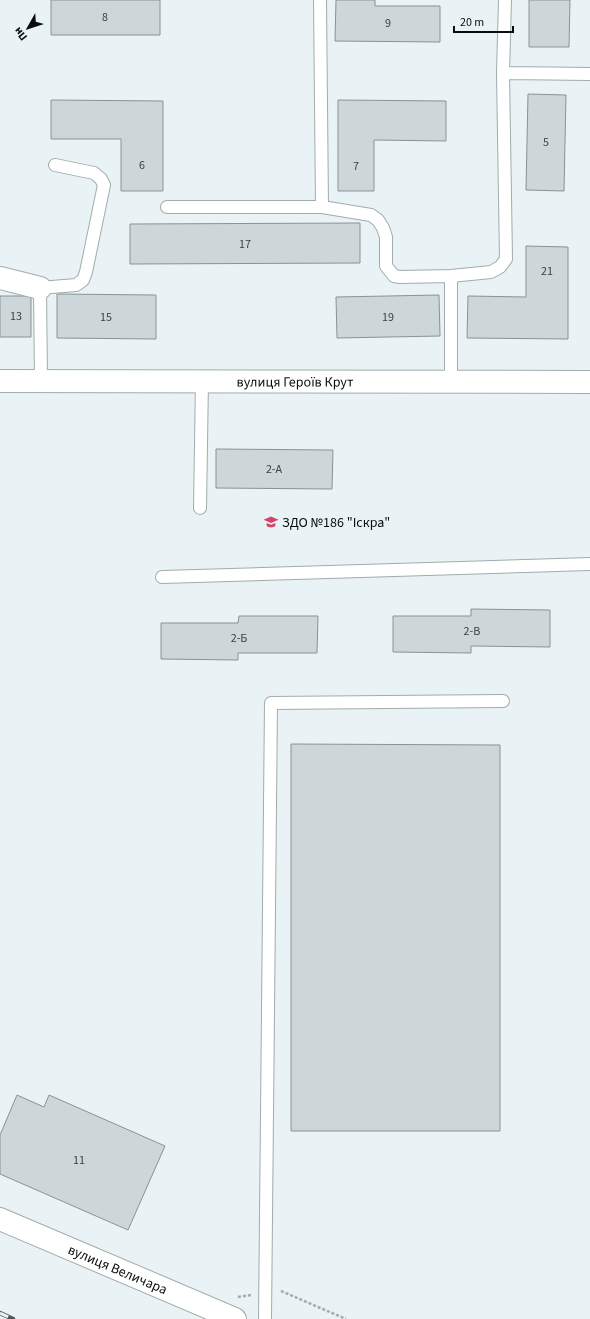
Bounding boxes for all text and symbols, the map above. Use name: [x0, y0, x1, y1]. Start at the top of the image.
north arrow: [8, 8, 48, 48]
scale bar: [454, 8, 513, 34]
house number: 8: [102, 9, 108, 26]
text: 20 m: [460, 14, 484, 31]
house number: 9: [385, 15, 391, 32]
text: Пн: [10, 24, 31, 44]
house number: 5: [543, 134, 549, 151]
house number: 6: [139, 157, 145, 174]
house number: 7: [353, 158, 359, 175]
house number: 17: [239, 236, 251, 253]
house number: 21: [541, 263, 553, 280]
house number: 13: [10, 308, 22, 325]
house number: 15: [100, 309, 112, 326]
house number: 19: [382, 309, 394, 326]
street label: вулиця Героїв Крут: [237, 372, 354, 393]
house number: 2-А: [266, 461, 283, 478]
place label: ЗДО №186 "Іскра": [282, 513, 390, 533]
school or university icon: ЗДО №186 "Іскра": [263, 514, 279, 530]
house number: 2-В: [464, 623, 480, 640]
house number: 2-Б: [231, 630, 247, 647]
house number: 11: [73, 1152, 85, 1169]
street label: вулиця Величара: [65, 1240, 170, 1300]

